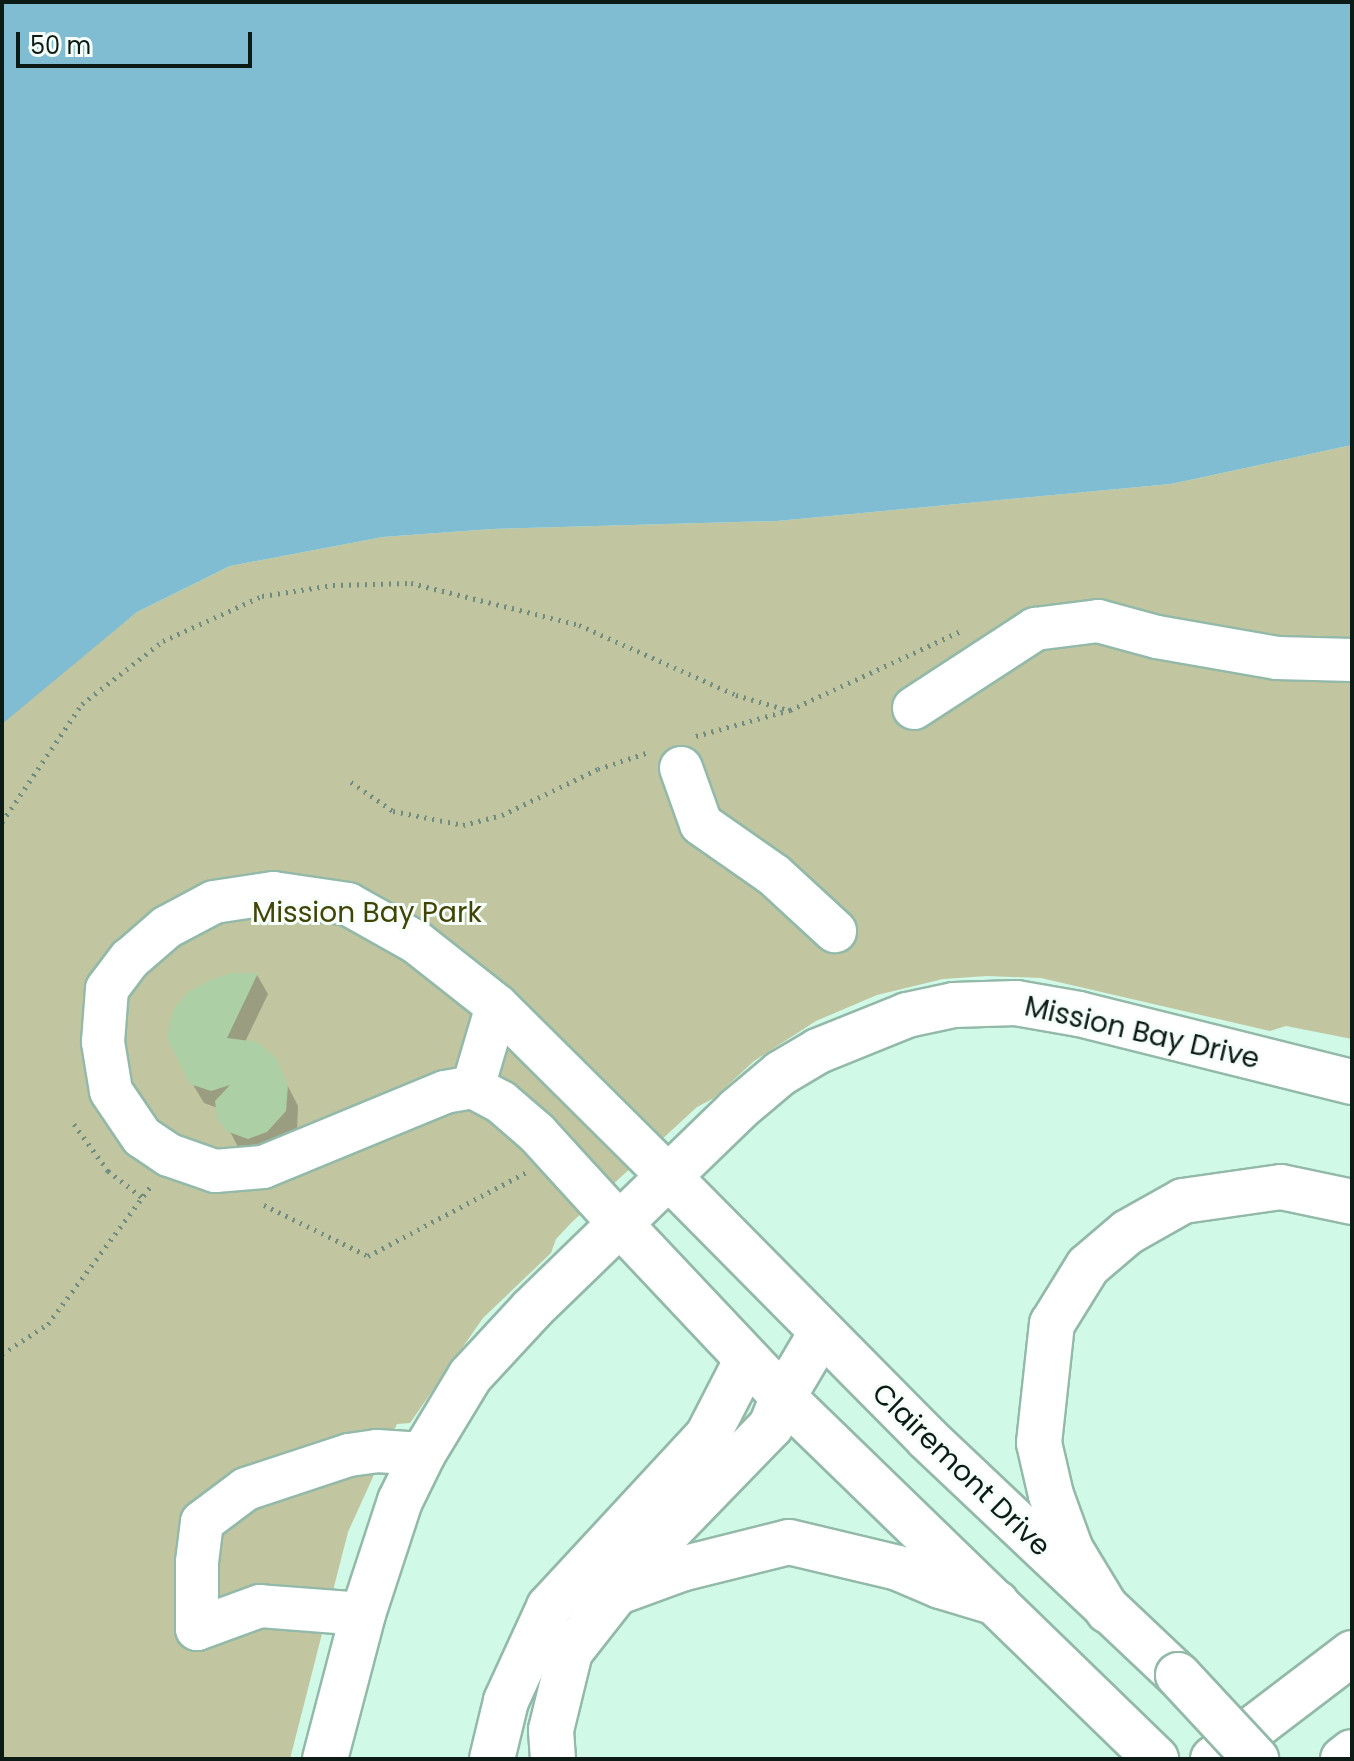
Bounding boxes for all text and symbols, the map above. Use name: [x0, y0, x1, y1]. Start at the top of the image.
scale bar: [20, 16, 256, 66]
text: 50 m: [30, 29, 91, 62]
park label: Mission Bay Park: [252, 896, 482, 930]
street label: Mission Bay Drive: [1021, 990, 1263, 1076]
street label: Clairemont Drive: [865, 1376, 1057, 1564]

